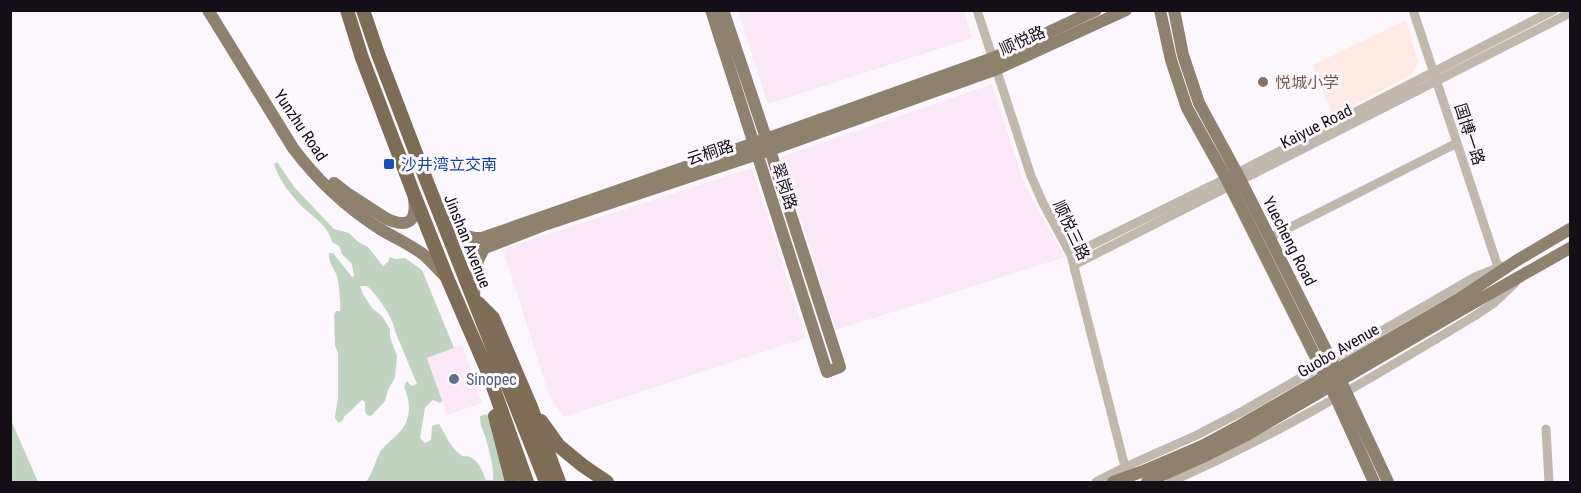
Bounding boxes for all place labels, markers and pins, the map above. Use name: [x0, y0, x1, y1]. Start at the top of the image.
place label: 悦城小学: [1275, 73, 1339, 92]
marker: 悦城小学: [1256, 75, 1270, 89]
place label: 沙井湾立交南: [401, 155, 497, 174]
marker: 沙井湾立交南: [382, 157, 396, 171]
place label: Sinopec: [466, 370, 517, 389]
marker: Sinopec: [447, 372, 461, 386]

